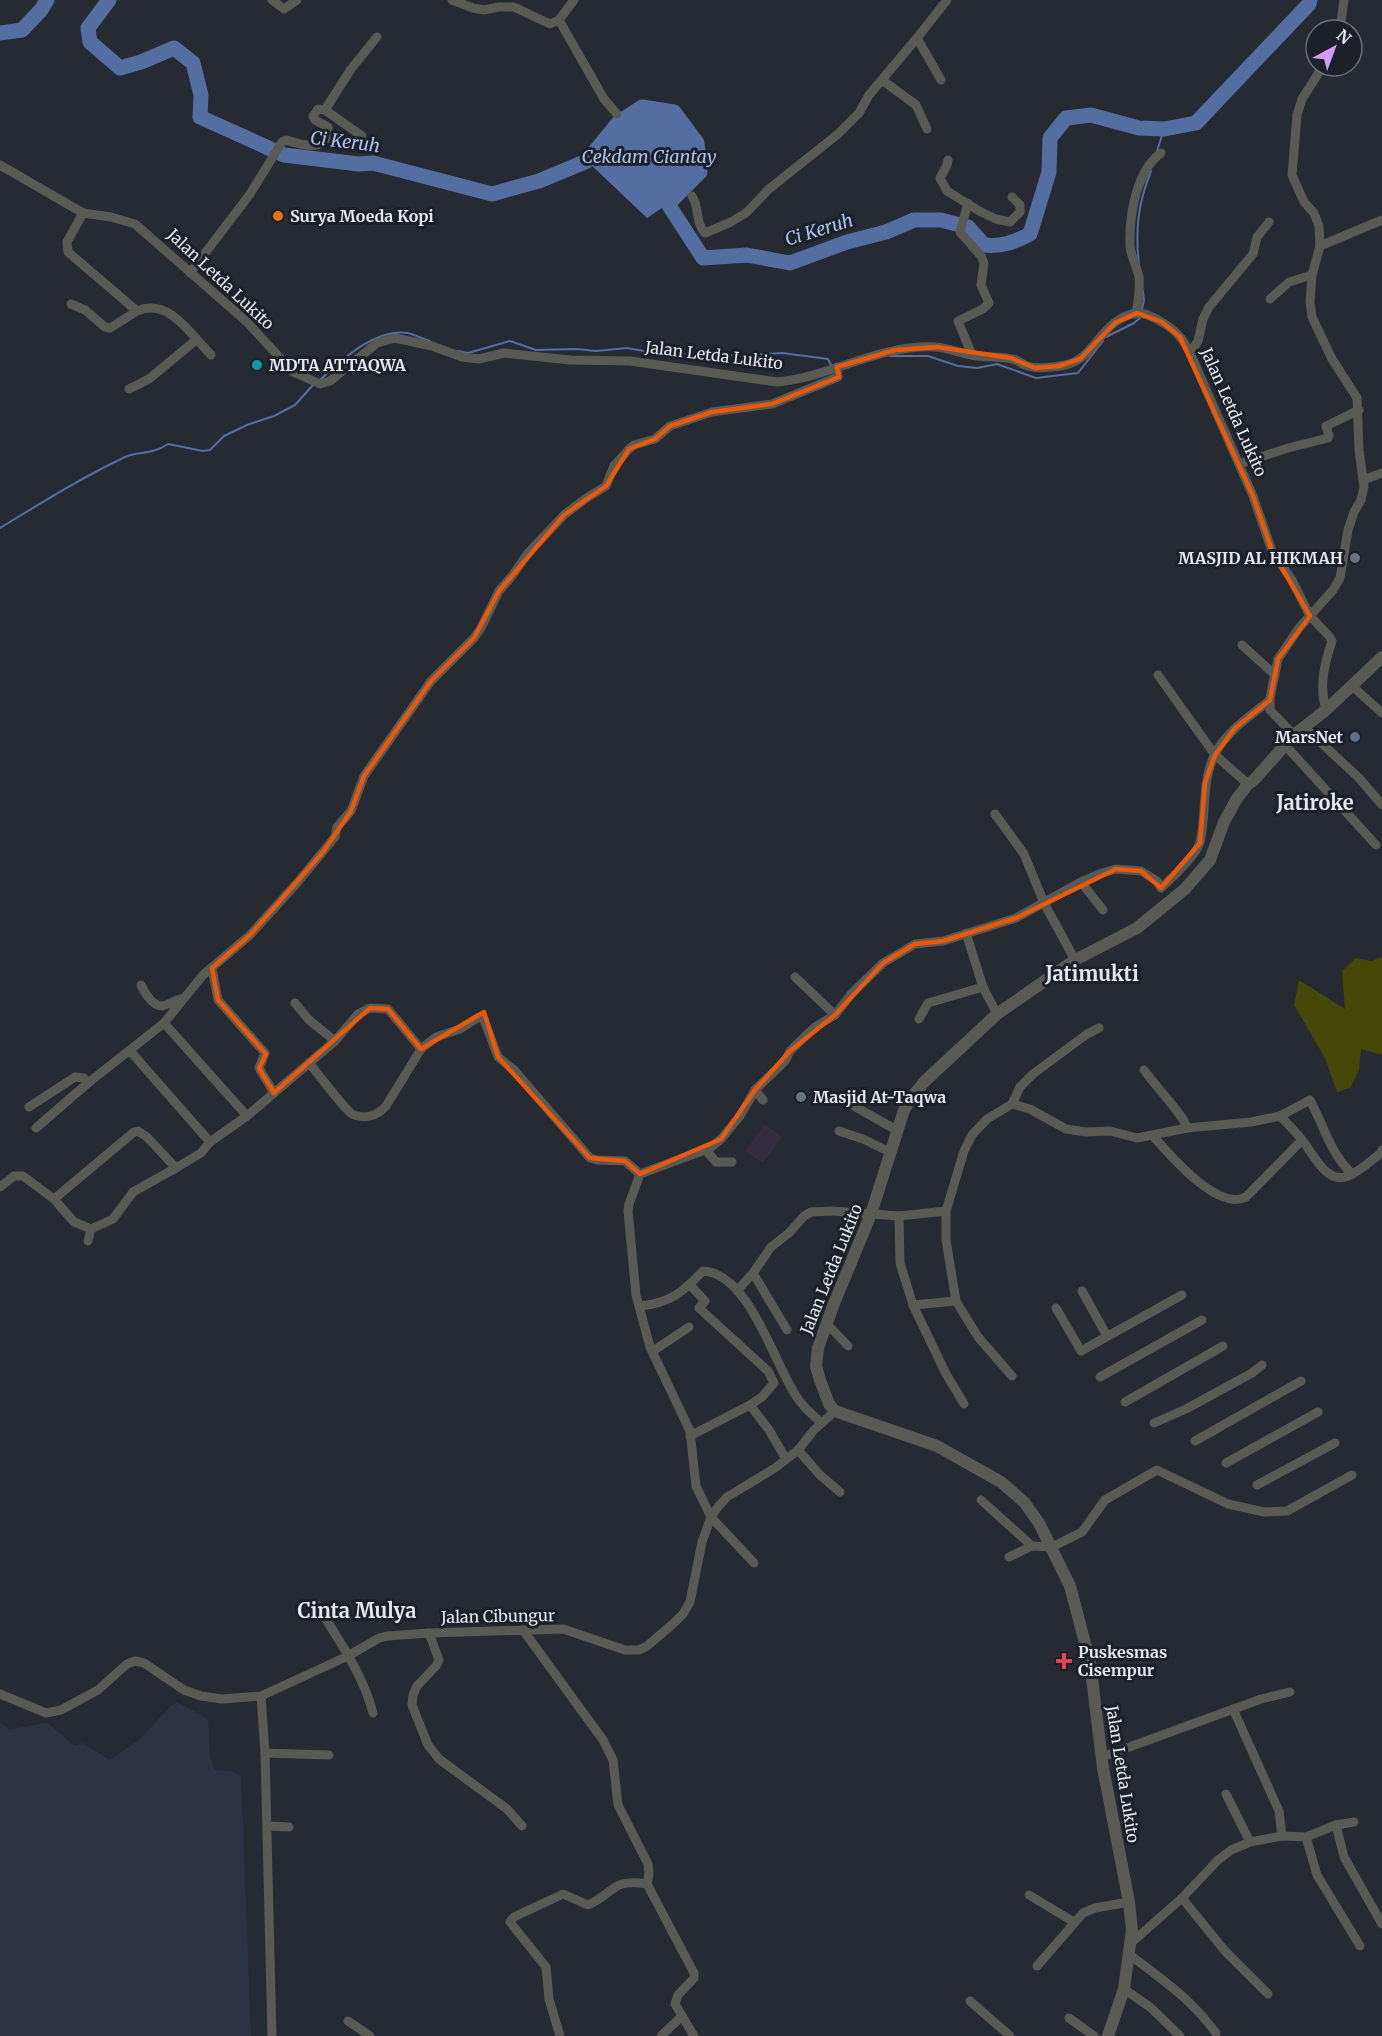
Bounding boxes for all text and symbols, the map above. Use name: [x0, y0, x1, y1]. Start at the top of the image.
north arrow: [1304, 18, 1364, 78]
text: N: [1333, 25, 1355, 49]
water label: Ci Keruh: [309, 126, 381, 157]
water label: Cekdam Ciantay: [581, 145, 717, 168]
place label: Surya Moeda Kopi: [290, 206, 434, 226]
water label: Ci Keruh: [782, 208, 856, 251]
marker: Surya Moeda Kopi: [271, 209, 285, 223]
street label: Jalan Letda Lukito: [163, 224, 279, 334]
street label: Jalan Letda Lukito: [643, 337, 784, 373]
street label: Jalan Letda Lukito: [1196, 344, 1271, 479]
place label: MDTA ATTAQWA: [269, 355, 407, 375]
marker: MDTA ATTAQWA: [250, 358, 264, 372]
place label: MASJID AL HIKMAH: [1178, 548, 1343, 568]
marker: MASJID AL HIKMAH: [1348, 551, 1362, 565]
place label: MarsNet: [1275, 727, 1344, 747]
marker: MarsNet: [1348, 730, 1362, 744]
district label: Jatiroke: [1275, 790, 1354, 815]
district label: Jatimukti: [1044, 961, 1139, 986]
place label: Masjid At-Taqwa: [813, 1087, 946, 1107]
marker: Masjid At-Taqwa: [794, 1090, 808, 1104]
street label: Jalan Letda Lukito: [795, 1201, 866, 1338]
district label: Cinta Mulya: [298, 1598, 416, 1623]
street label: Jalan Cibungur: [440, 1605, 555, 1627]
place label: Puskesmas Cisempur: [1078, 1642, 1167, 1680]
marker: Puskesmas Cisempur: [1055, 1652, 1073, 1670]
street label: Jalan Letda Lukito: [1102, 1703, 1144, 1844]

